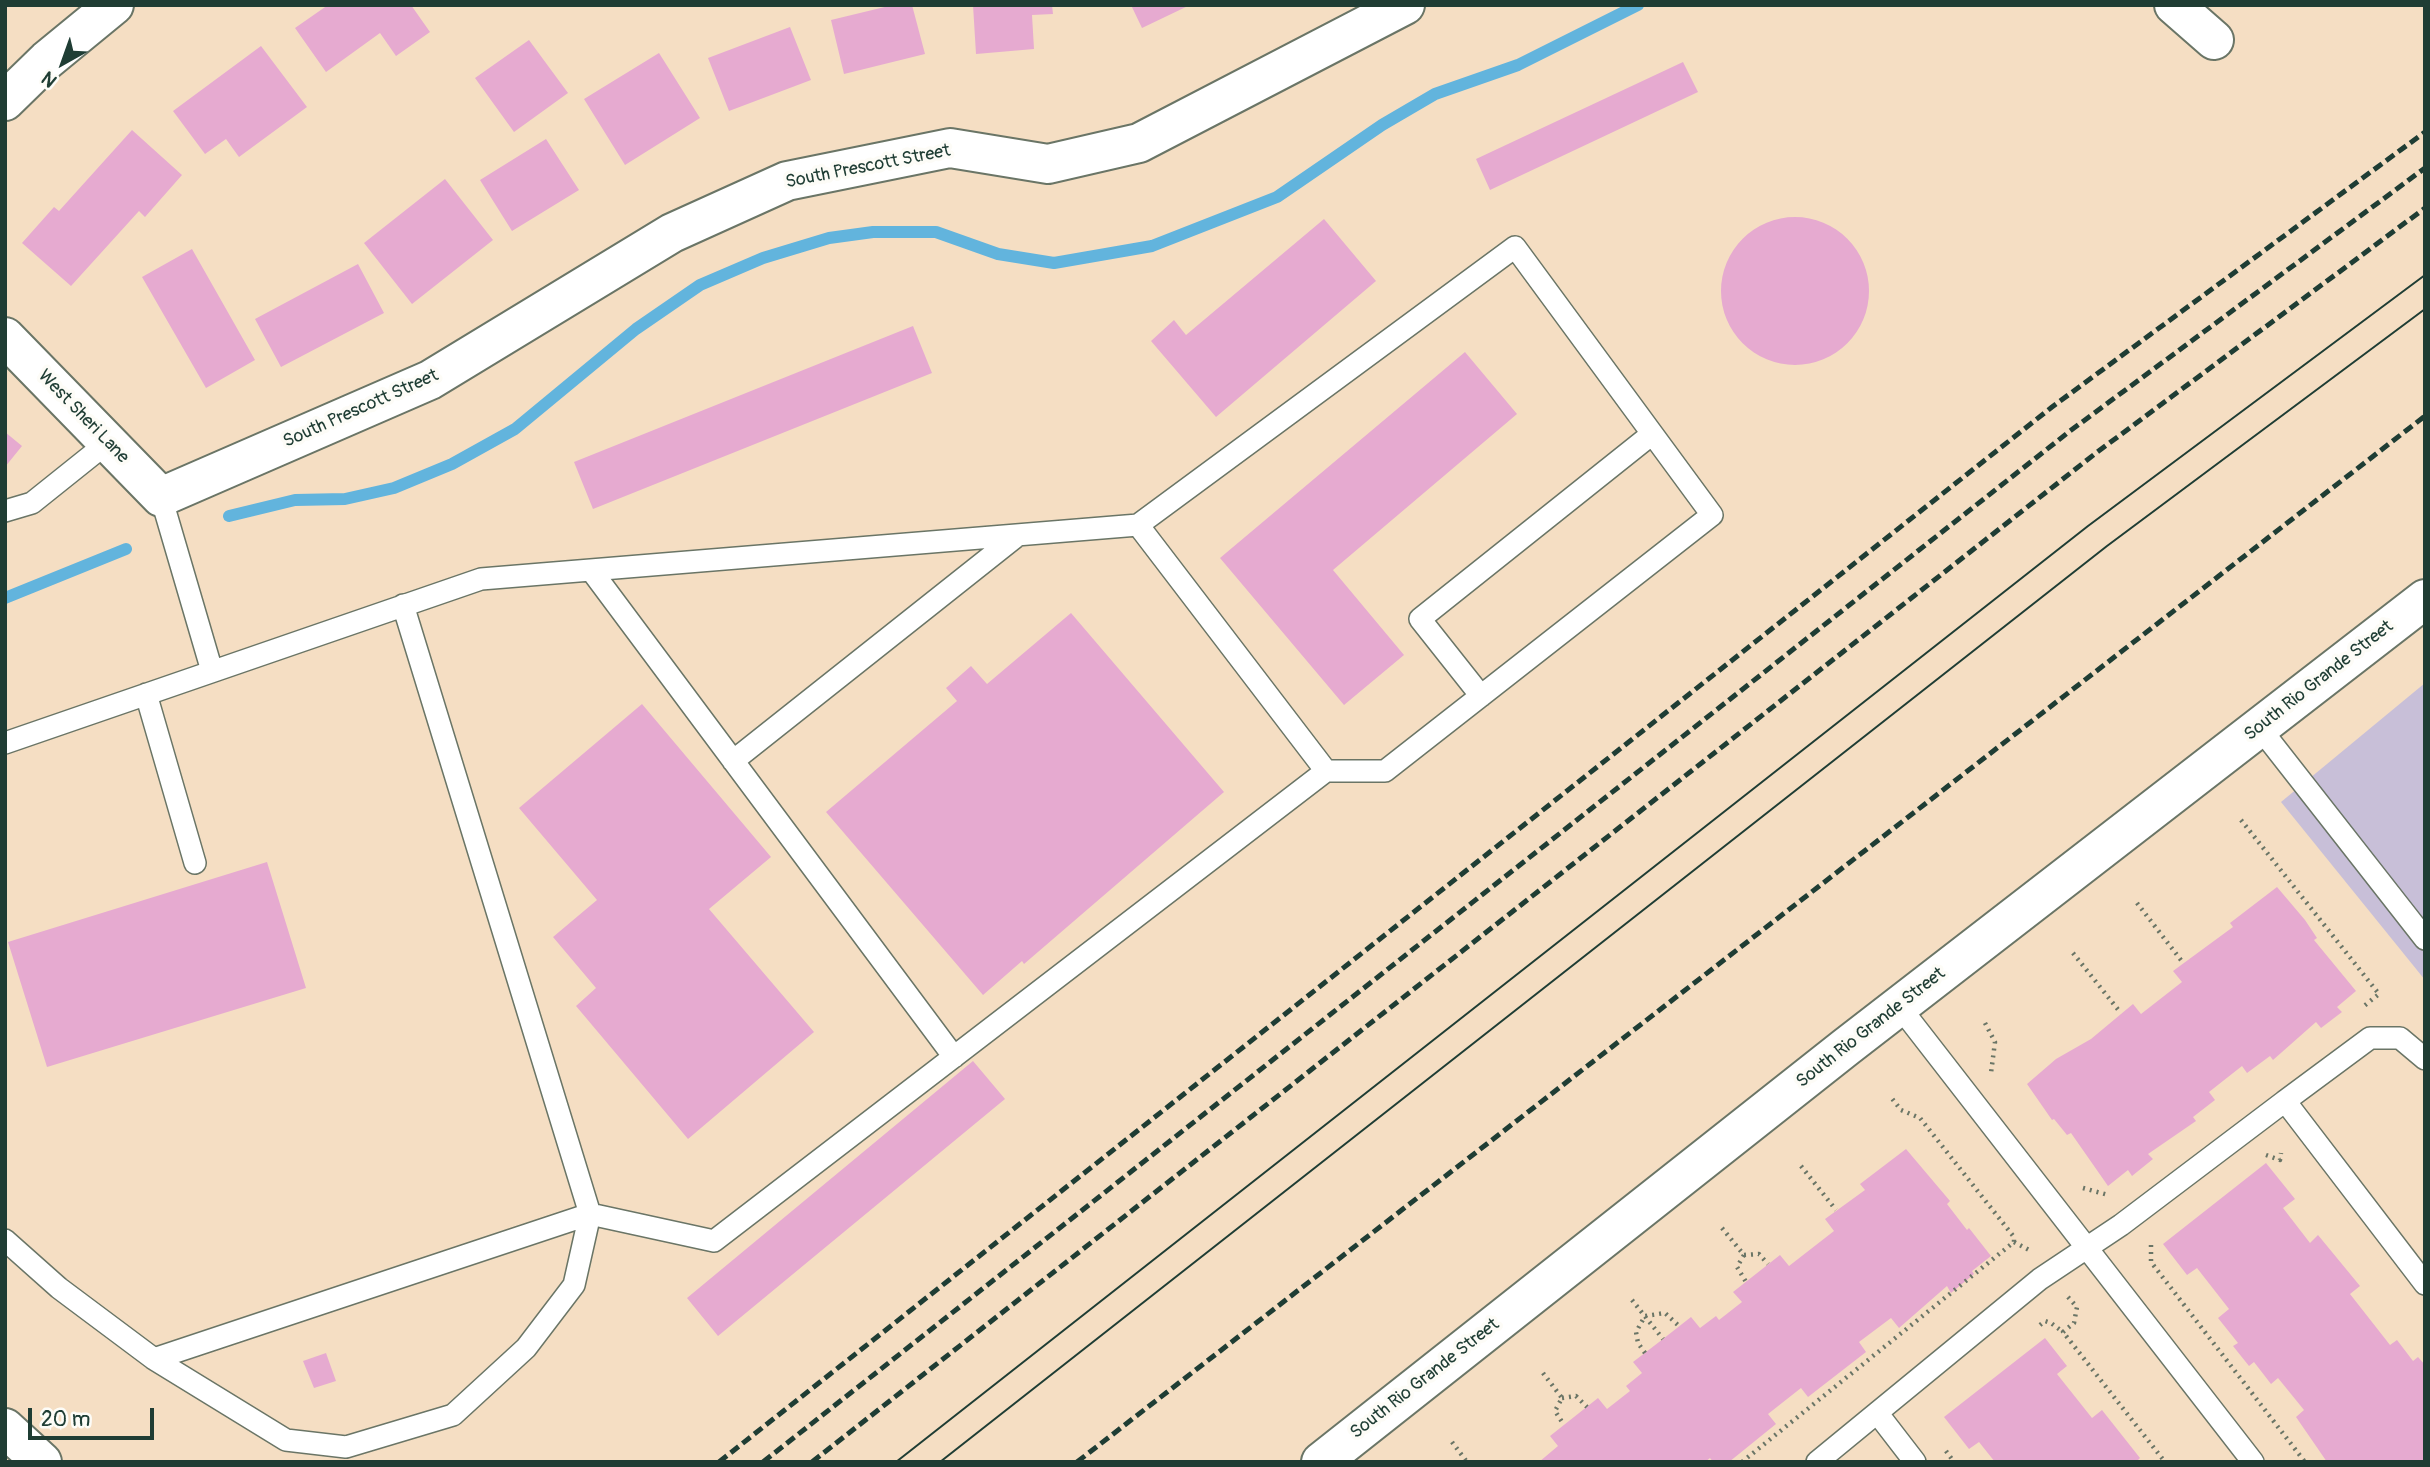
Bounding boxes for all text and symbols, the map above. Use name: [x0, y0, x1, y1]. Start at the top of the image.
north arrow: [28, 28, 98, 98]
text: N: [37, 66, 62, 92]
street label: South Prescott Street: [784, 140, 952, 194]
street label: South Prescott Street: [280, 365, 442, 453]
street label: West Sheri Lane: [33, 366, 133, 468]
street label: South Rio Grande Street: [2240, 616, 2398, 746]
street label: South Rio Grande Street: [1792, 963, 1950, 1093]
street label: South Rio Grande Street: [1346, 1314, 1504, 1444]
scale bar: [32, 1394, 158, 1438]
text: 20 m: [41, 1406, 90, 1433]

